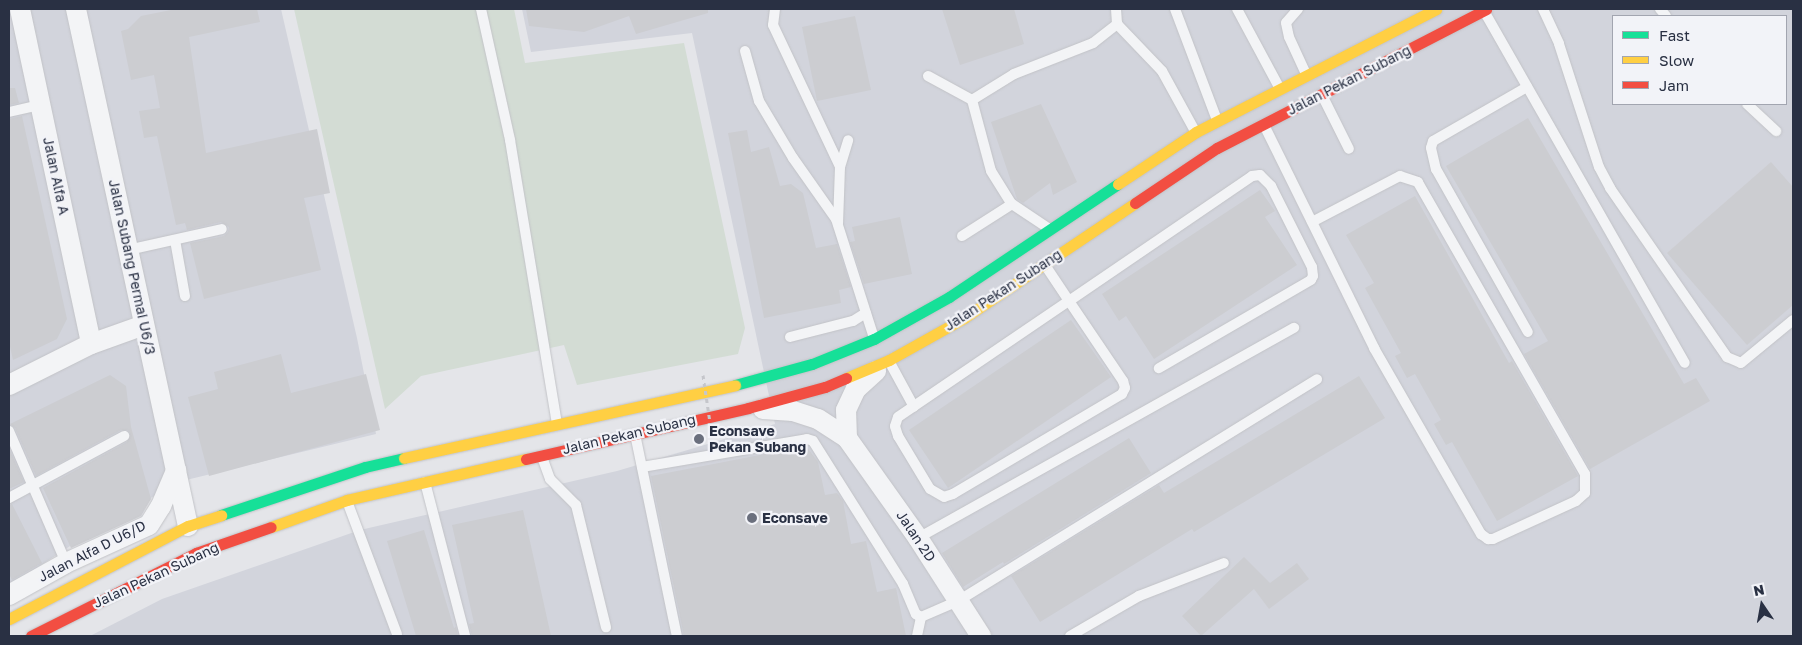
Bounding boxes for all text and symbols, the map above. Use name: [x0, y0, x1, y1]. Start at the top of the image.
legend: [1612, 15, 1787, 105]
text: Fast: [1659, 26, 1690, 44]
street label: Jalan Pekan Subang: [1284, 42, 1414, 118]
text: Slow: [1659, 51, 1694, 69]
text: Jam: [1659, 76, 1689, 94]
street label: Jalan Alfa A: [40, 136, 72, 216]
street label: Jalan Subang Permai U6/3: [105, 178, 159, 356]
street label: Jalan Pekan Subang: [941, 246, 1065, 334]
street label: Jalan Pekan Subang: [561, 410, 697, 458]
place label: Econsave Pekan Subang: [709, 423, 806, 456]
marker: Econsave Pekan Subang: [693, 433, 705, 445]
street label: Jalan 2D: [893, 507, 939, 565]
place label: Econsave: [762, 510, 828, 526]
marker: Econsave: [746, 512, 758, 524]
street label: Jalan Alfa D U6/D: [36, 517, 148, 585]
street label: Jalan Pekan Subang: [91, 539, 221, 611]
north arrow: [1737, 580, 1787, 630]
text: N: [1752, 580, 1766, 599]

